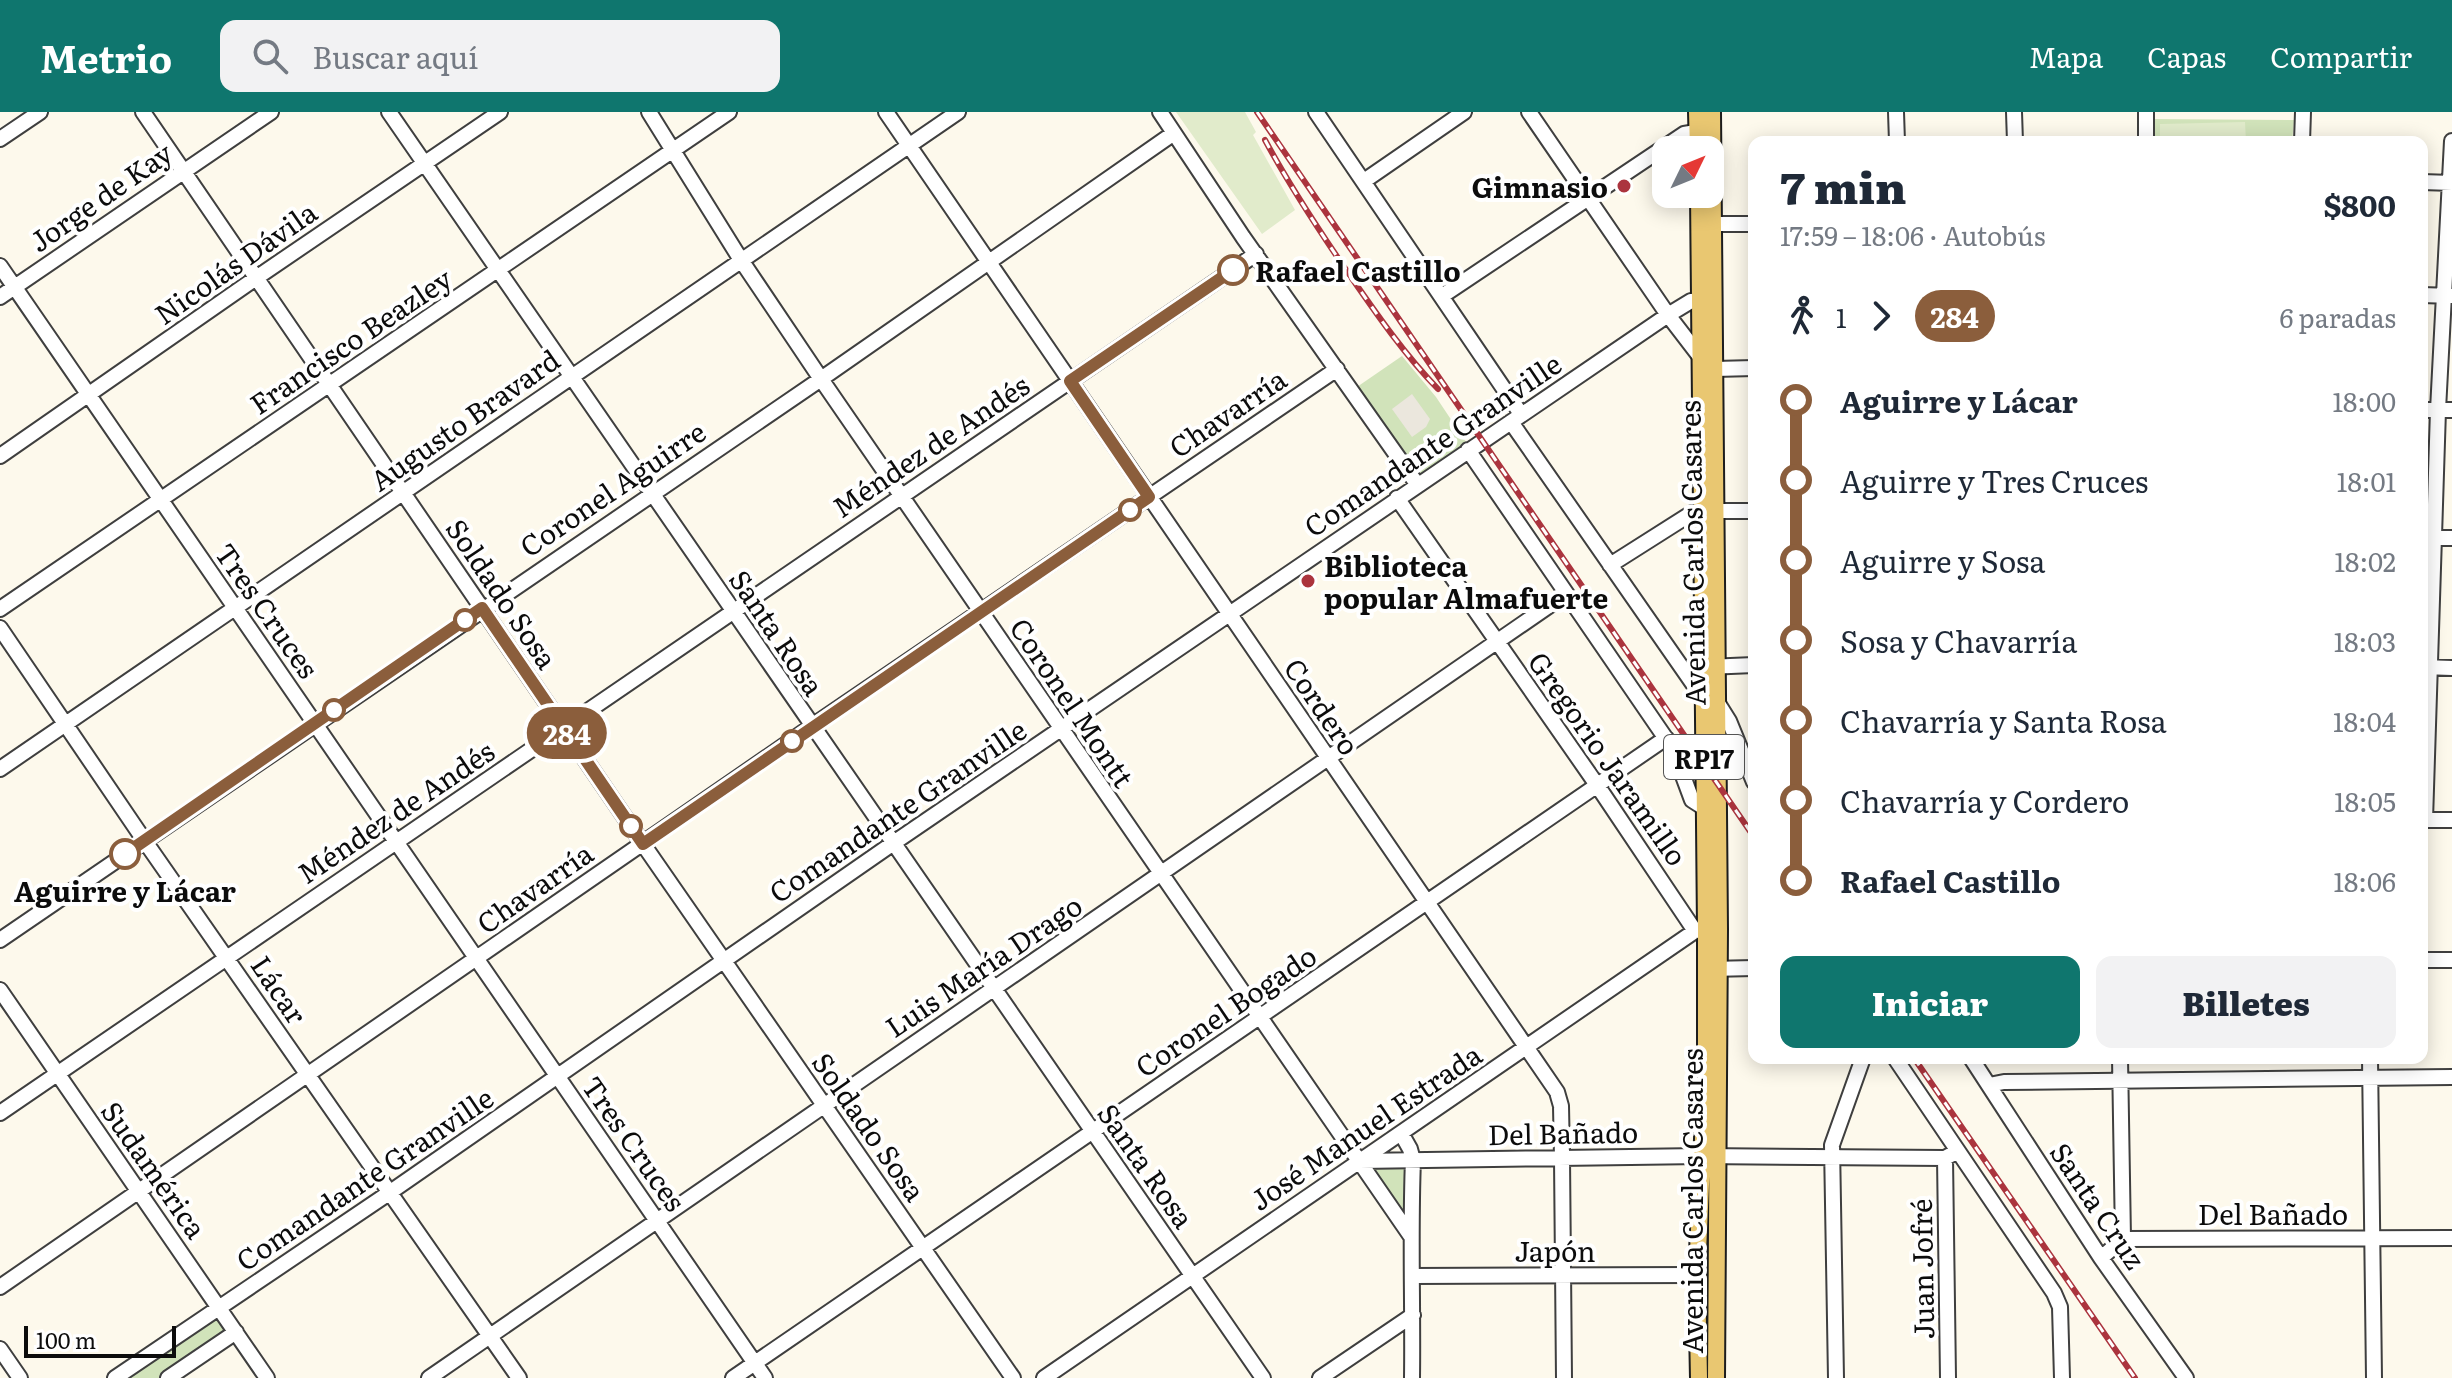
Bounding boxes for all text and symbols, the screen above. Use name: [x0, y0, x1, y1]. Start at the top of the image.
search box: [220, 20, 780, 92]
text: Metrio: [40, 28, 172, 85]
icon: search: [248, 34, 292, 78]
text: Buscar aquí: [312, 34, 478, 78]
text: Mapa: [2029, 35, 2103, 77]
text: Capas: [2147, 35, 2226, 77]
text: Compartir: [2270, 35, 2412, 77]
street label: Jorge de Kay: [20, 131, 181, 261]
north arrow: [1652, 136, 1724, 208]
map controls: [1652, 136, 1724, 208]
text: 7 min: [1780, 152, 1907, 218]
place label: Gimnasio: [1472, 165, 1608, 207]
marker: Gimnasio: [1615, 177, 1633, 195]
text: $800: [2324, 182, 2396, 226]
street label: Nicolás Dávila: [145, 190, 325, 334]
text: 17:59 – 18:06 · Autobús: [1780, 215, 2045, 254]
place label: Rafael Castillo: [1255, 249, 1461, 291]
marker: Rafael Castillo: [1218, 255, 1248, 285]
street label: Francisco Beazley: [240, 256, 460, 423]
icon: walk: [1780, 294, 1824, 338]
icon: forward: [1859, 294, 1903, 338]
text: 284: [1931, 295, 1979, 337]
text: 1: [1836, 297, 1847, 336]
text: 6 paradas: [2279, 297, 2396, 336]
street label: Augusto Bravard: [361, 338, 567, 500]
street label: Comandante Granville: [1295, 342, 1569, 546]
street label: Chavarría: [1160, 357, 1294, 467]
street label: Méndez de Andés: [823, 363, 1037, 527]
text: Aguirre y Lácar: [1840, 378, 2078, 422]
text: 18:00: [2332, 381, 2396, 420]
street label: Avenida Carlos Casares: [1667, 400, 1715, 706]
street label: Coronel Aguirre: [511, 410, 713, 566]
text: Aguirre y Tres Cruces: [1840, 458, 2148, 502]
text: 18:01: [2337, 461, 2396, 500]
unlabelled marker: [1119, 499, 1141, 521]
street label: Soldado Sosa: [437, 509, 569, 677]
street label: Tres Cruces: [206, 534, 330, 686]
text: Aguirre y Sosa: [1840, 538, 2046, 582]
text: 18:02: [2334, 541, 2396, 580]
place label: Biblioteca popular Almafuerte: [1324, 544, 1608, 618]
street label: Santa Rosa: [720, 561, 836, 703]
marker: Biblioteca popular Almafuerte: [1299, 572, 1317, 590]
unlabelled marker: [454, 609, 476, 631]
street label: Coronel Montt: [1001, 609, 1146, 796]
text: Sosa y Chavarría: [1840, 618, 2077, 662]
text: 18:03: [2334, 621, 2396, 660]
street label: Gregorio Jaramillo: [1519, 642, 1699, 874]
street label: Cordero: [1275, 649, 1371, 763]
text: Chavarría y Santa Rosa: [1840, 698, 2167, 742]
unlabelled marker: [323, 699, 345, 721]
text: 18:04: [2333, 701, 2396, 740]
line badge: 284: [521, 707, 613, 759]
street label: Comandante Granville: [760, 708, 1034, 912]
text: 284: [543, 712, 591, 754]
street label: Méndez de Andés: [288, 729, 502, 893]
unlabelled marker: [781, 730, 803, 752]
road number: RP17: [1664, 735, 1744, 779]
text: Chavarría y Cordero: [1840, 778, 2129, 822]
text: 18:05: [2334, 781, 2396, 820]
unlabelled marker: [620, 815, 642, 837]
street label: Chavarría: [467, 831, 601, 943]
marker: Aguirre y Lácar: [110, 839, 140, 869]
text: Rafael Castillo: [1840, 858, 2060, 902]
text: 18:06: [2333, 861, 2396, 900]
place label: Aguirre y Lácar: [14, 869, 236, 911]
street label: Luis María Drago: [876, 883, 1090, 1047]
street label: Coronel Bogado: [1126, 934, 1324, 1086]
street label: Lácar: [242, 946, 319, 1032]
button: Iniciar: [1780, 956, 2080, 1048]
button: Billetes: [2096, 956, 2396, 1048]
street label: José Manuel Estrada: [1241, 1033, 1489, 1219]
street label: Soldado Sosa: [803, 1043, 937, 1209]
street label: Avenida Carlos Casares: [1670, 1048, 1712, 1354]
street label: Tres Cruces: [573, 1067, 697, 1219]
street label: Comandante Granville: [227, 1076, 501, 1280]
street label: Sudamérica: [92, 1092, 218, 1246]
street label: Santa Rosa: [1089, 1094, 1205, 1236]
street label: Del Bañado: [1487, 1110, 1639, 1154]
street label: Santa Cruz: [2041, 1133, 2157, 1277]
street label: Del Bañado: [2198, 1192, 2348, 1234]
street label: Juan Jofré: [1899, 1198, 1943, 1340]
street label: Japón: [1514, 1229, 1596, 1271]
scale bar: [24, 1322, 176, 1358]
text: 100 m: [36, 1323, 96, 1356]

